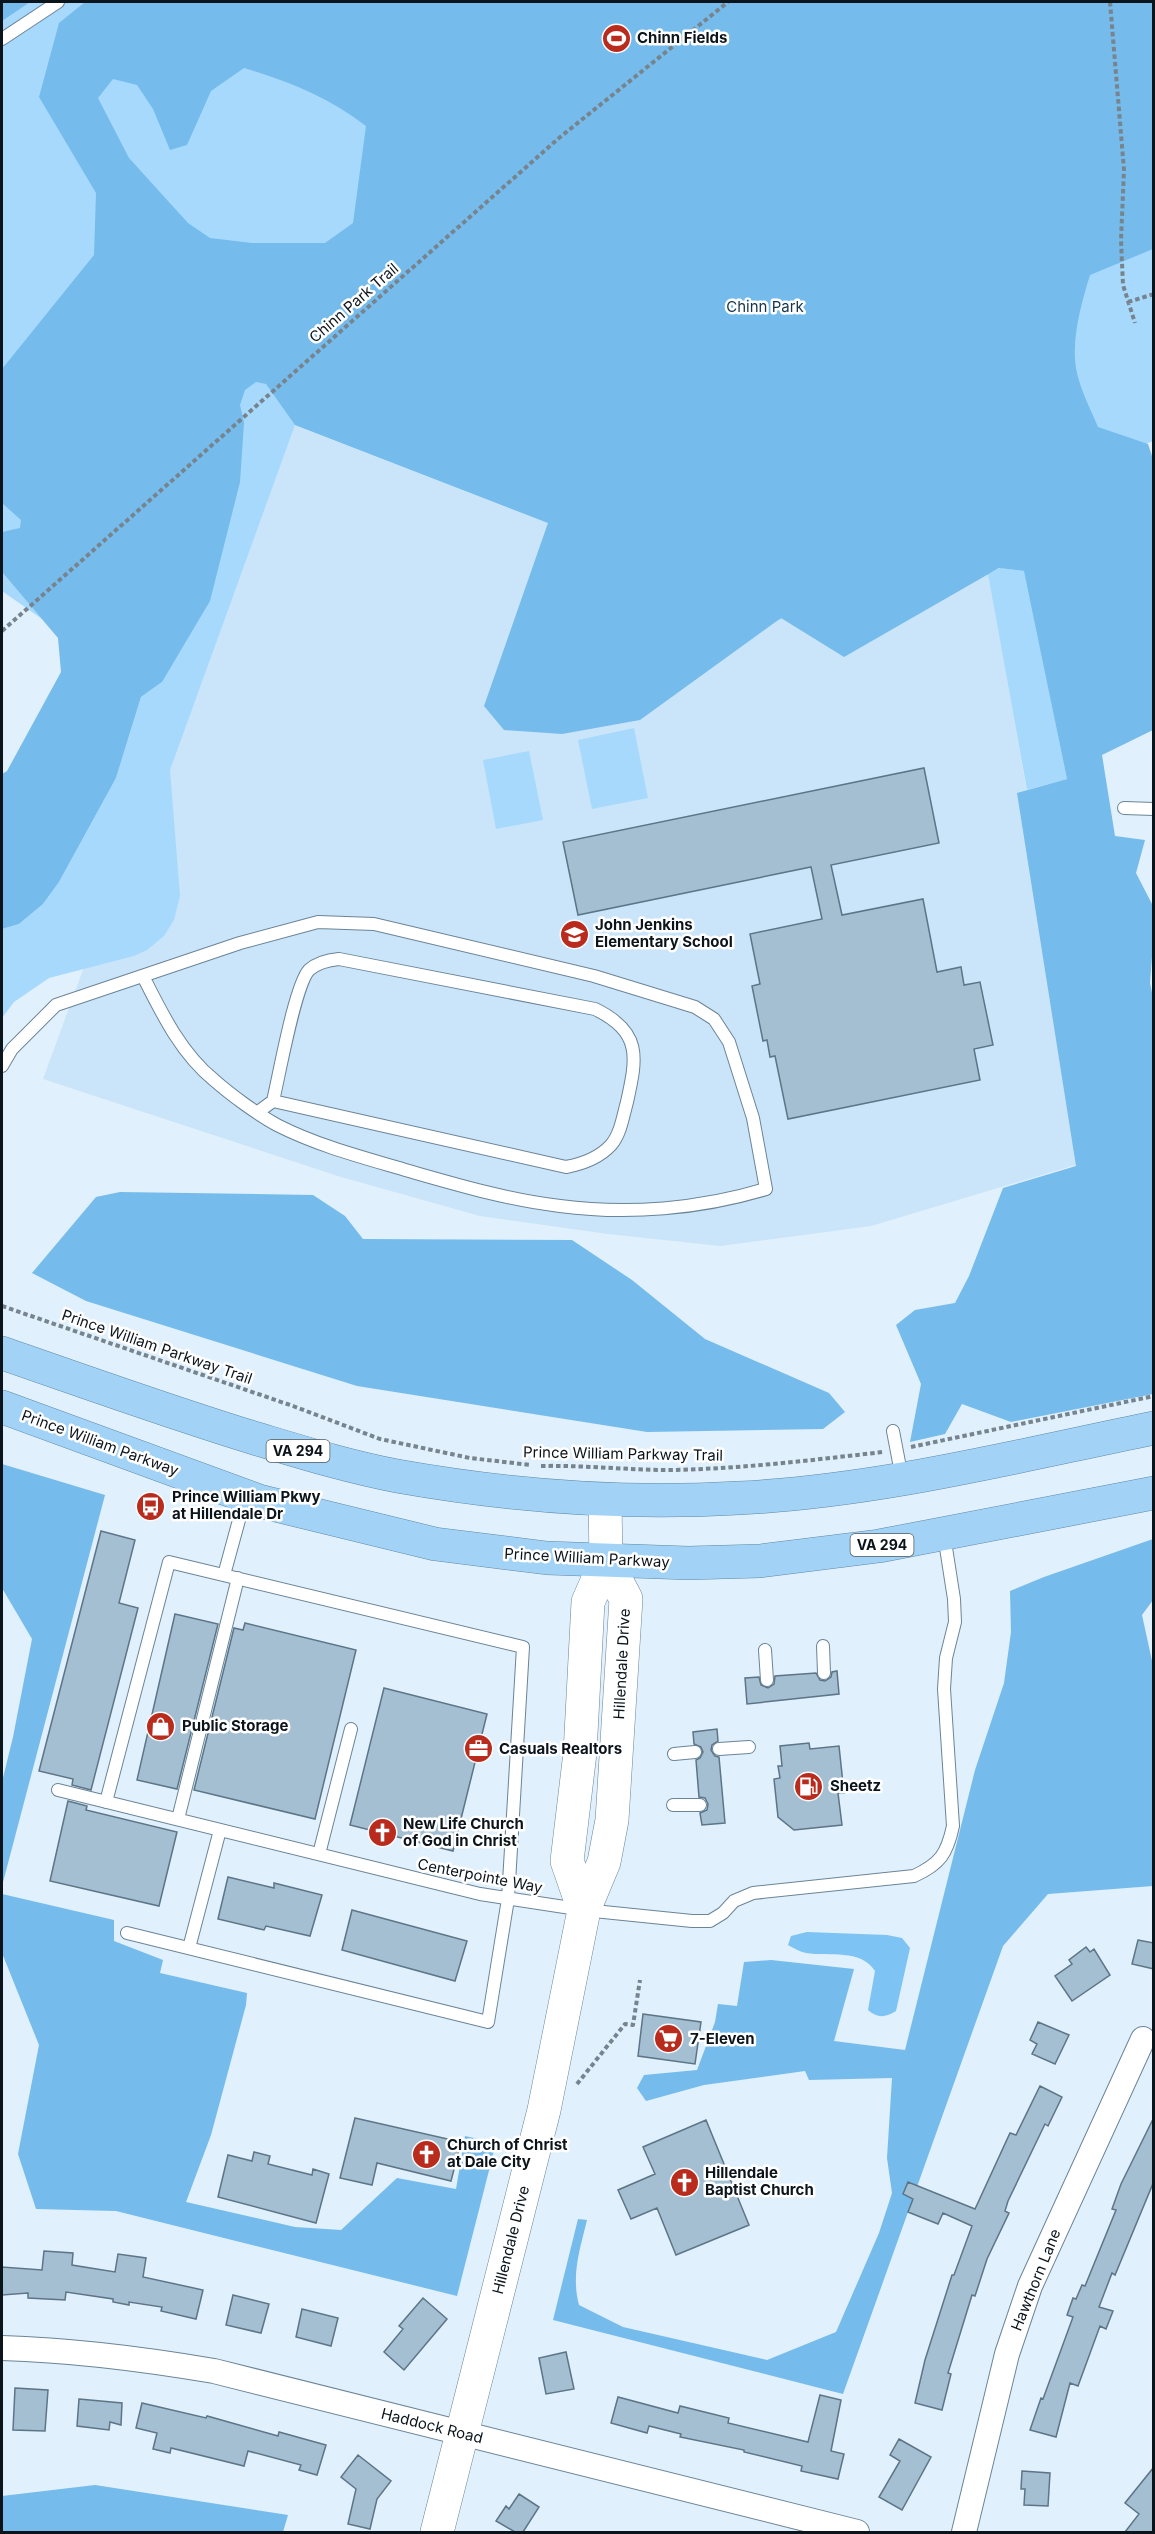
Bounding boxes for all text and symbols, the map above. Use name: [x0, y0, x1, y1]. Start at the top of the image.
sports icon: Chinn Fields: [600, 22, 632, 54]
place label: Chinn Fields: [637, 28, 727, 47]
street label: Chinn Park Trail: [305, 259, 402, 347]
park label: Chinn Park: [726, 297, 805, 316]
place label: John Jenkins Elementary School: [595, 915, 733, 951]
school or university icon: John Jenkins Elementary School: [558, 918, 590, 950]
street label: Prince William Parkway Trail: [60, 1305, 255, 1388]
street label: Prince William Parkway: [19, 1405, 182, 1480]
road number: VA 294: [266, 1440, 330, 1462]
street label: Prince William Parkway Trail: [523, 1442, 723, 1465]
place label: Prince William Pkwy at Hillendale Dr: [172, 1487, 321, 1523]
bus stop icon: Prince William Pkwy at Hillendale Dr: [135, 1490, 167, 1522]
road number: VA 294: [850, 1534, 914, 1556]
street label: Prince William Parkway: [504, 1544, 671, 1571]
street label: Hillendale Drive: [609, 1608, 634, 1720]
shop icon: Public Storage: [145, 1710, 177, 1742]
place label: Public Storage: [182, 1716, 288, 1735]
office icon: Casuals Realtors: [462, 1733, 494, 1765]
place label: Casuals Realtors: [499, 1739, 622, 1758]
fuel station icon: Sheetz: [793, 1770, 825, 1802]
place label: Sheetz: [830, 1776, 881, 1795]
place label: New Life Church of God in Christ: [403, 1814, 524, 1850]
church icon: New Life Church of God in Christ: [366, 1817, 398, 1849]
street label: Centerpointe Way: [416, 1854, 545, 1897]
supermarket icon: 7-Eleven: [653, 2023, 685, 2055]
place label: 7-Eleven: [690, 2029, 755, 2048]
place label: Church of Christ at Dale City: [447, 2135, 568, 2171]
church icon: Church of Christ at Dale City: [410, 2138, 442, 2170]
place label: Hillendale Baptist Church: [705, 2163, 814, 2199]
church icon: Hillendale Baptist Church: [668, 2166, 700, 2198]
street label: Hillendale Drive: [488, 2184, 533, 2296]
street label: Hawthorn Lane: [1006, 2226, 1065, 2333]
street label: Haddock Road: [379, 2404, 485, 2447]

